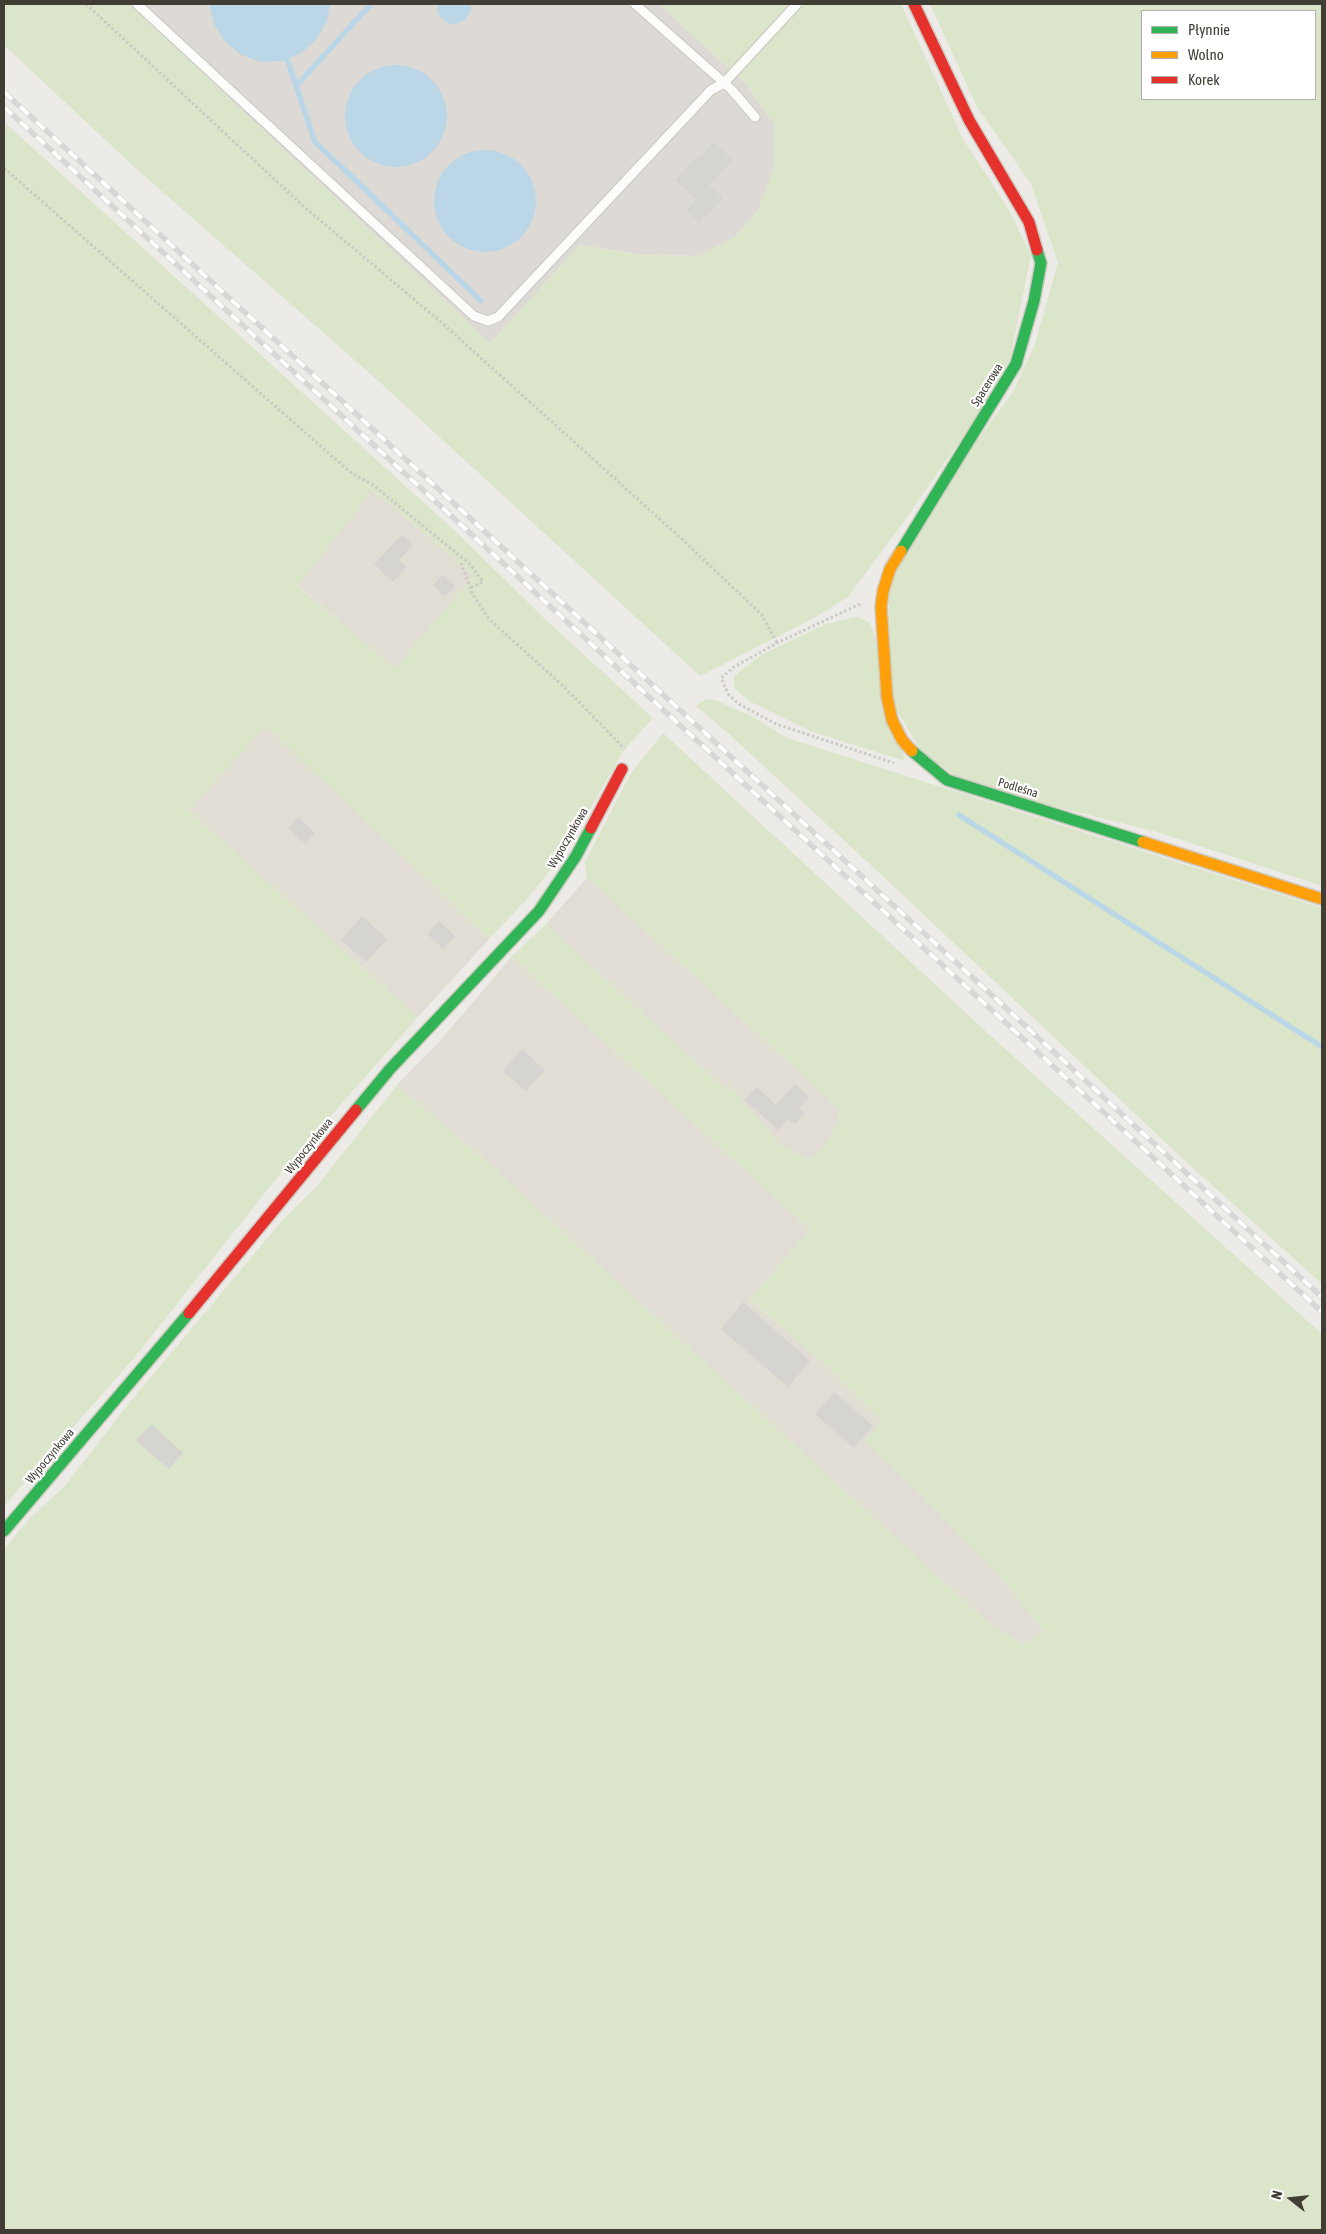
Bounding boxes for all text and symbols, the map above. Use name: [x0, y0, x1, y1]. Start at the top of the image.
legend: [1141, 10, 1316, 100]
text: Płynnie: [1188, 21, 1230, 38]
text: Wolno: [1188, 46, 1224, 63]
text: Korek: [1188, 71, 1220, 88]
street label: Spacerowa: [968, 361, 1006, 409]
street label: Podleśna: [996, 775, 1040, 801]
street label: Wypoczynkowa: [545, 805, 591, 871]
street label: Wypoczynkowa: [282, 1115, 336, 1177]
street label: Wypoczynkowa: [23, 1425, 77, 1487]
north arrow: [1266, 2174, 1316, 2224]
text: N: [1268, 2189, 1285, 2201]

